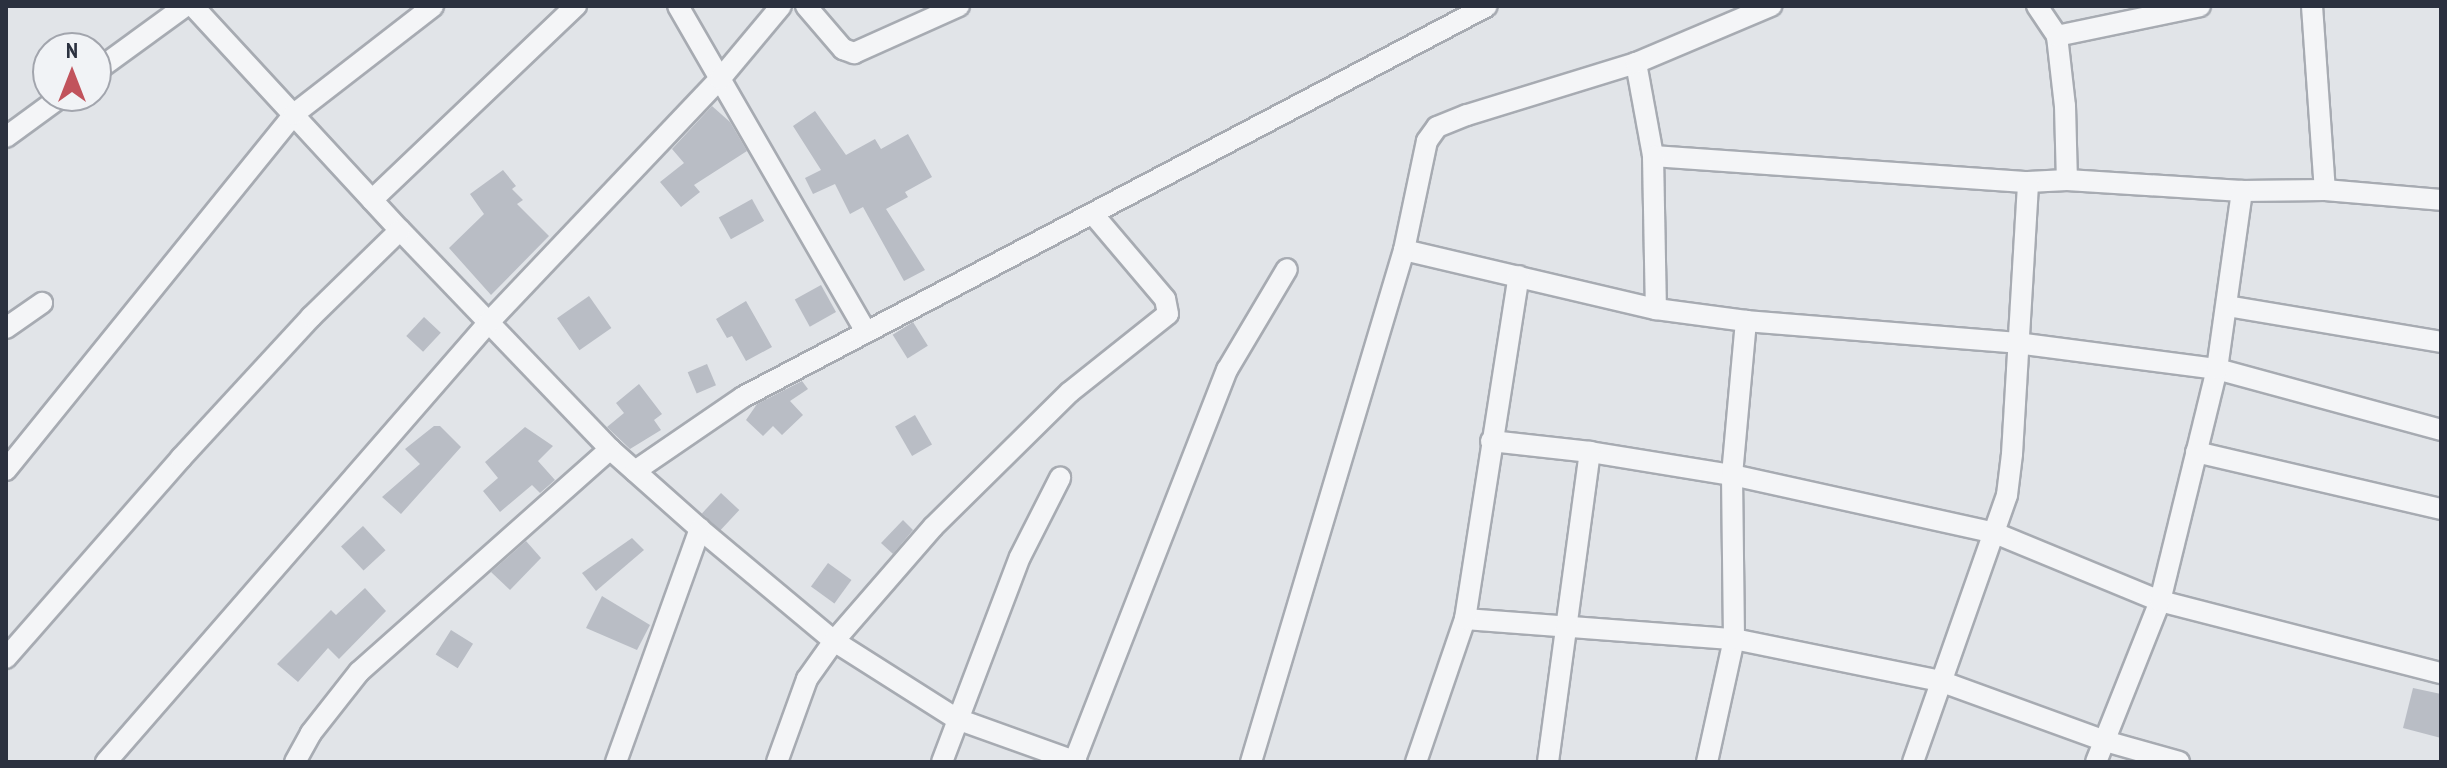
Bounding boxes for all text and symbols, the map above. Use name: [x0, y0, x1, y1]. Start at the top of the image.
north arrow: [32, 32, 112, 112]
text: N: [66, 36, 78, 64]

